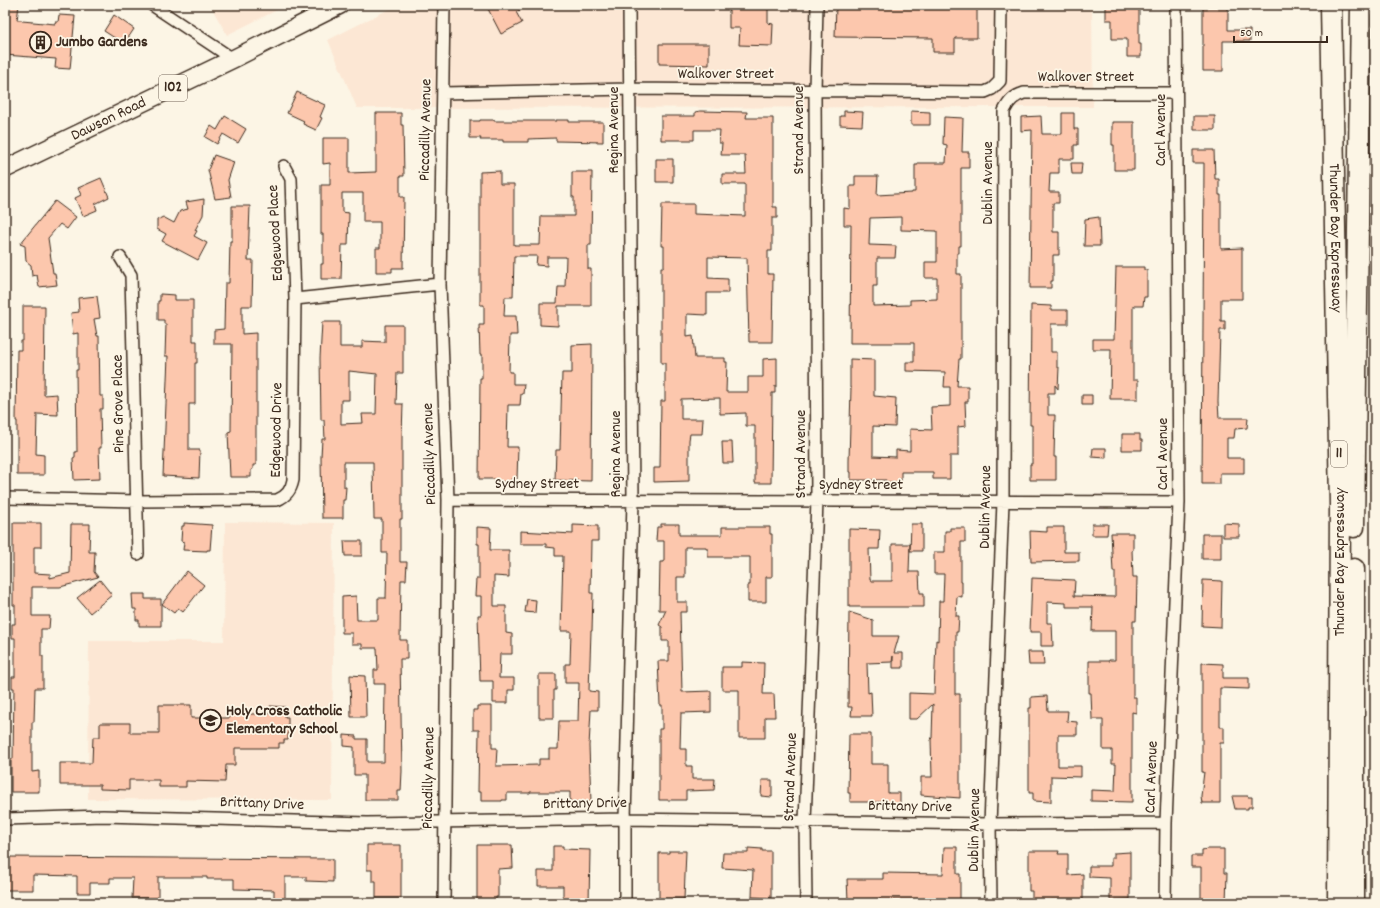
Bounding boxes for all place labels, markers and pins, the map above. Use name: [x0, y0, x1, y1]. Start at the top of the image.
building icon: Jumbo Gardens: [27, 29, 53, 55]
place label: Jumbo Gardens: [56, 31, 148, 54]
place label: Holy Cross Catholic Elementary School: [226, 700, 343, 741]
school or university icon: Holy Cross Catholic Elementary School: [198, 707, 224, 733]

